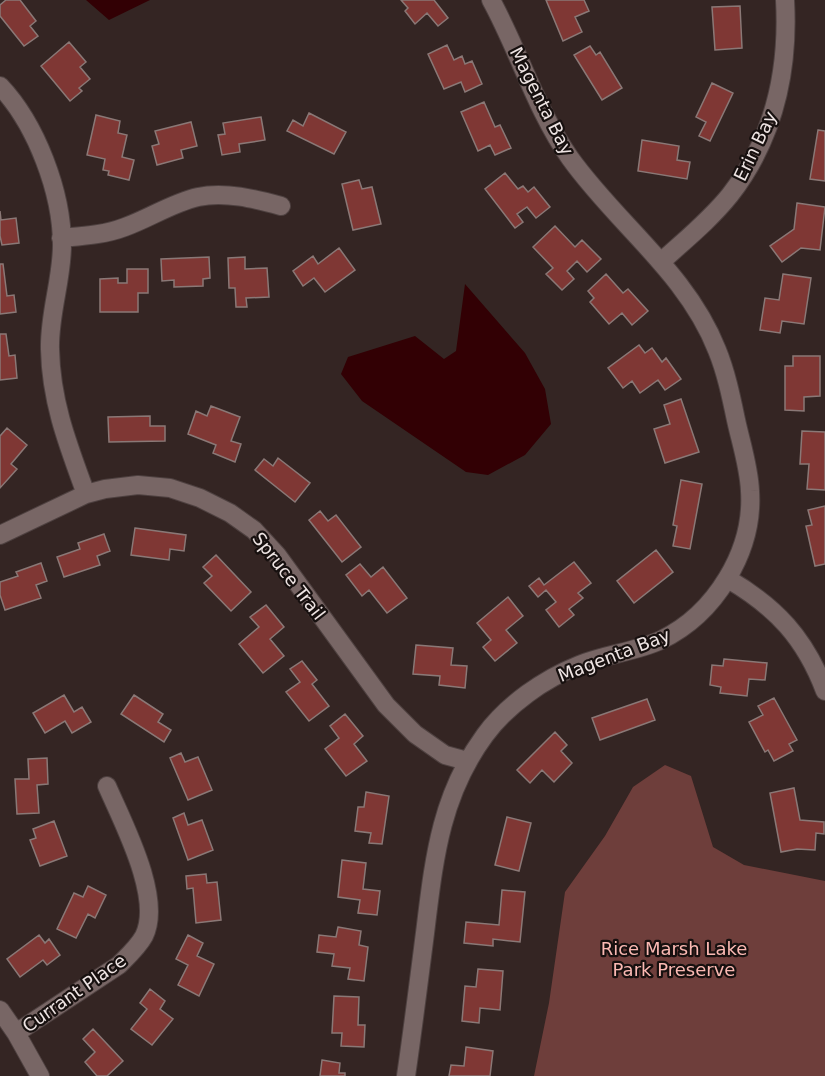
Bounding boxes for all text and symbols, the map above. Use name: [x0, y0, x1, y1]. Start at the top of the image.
street label: Magenta Bay: [506, 44, 578, 159]
street label: Erin Bay: [729, 107, 781, 184]
street label: Spruce Trail: [248, 528, 330, 624]
street label: Magenta Bay: [555, 624, 673, 686]
park label: Rice Marsh Lake Park Preserve: [601, 938, 747, 980]
street label: Currant Place: [18, 950, 130, 1036]

